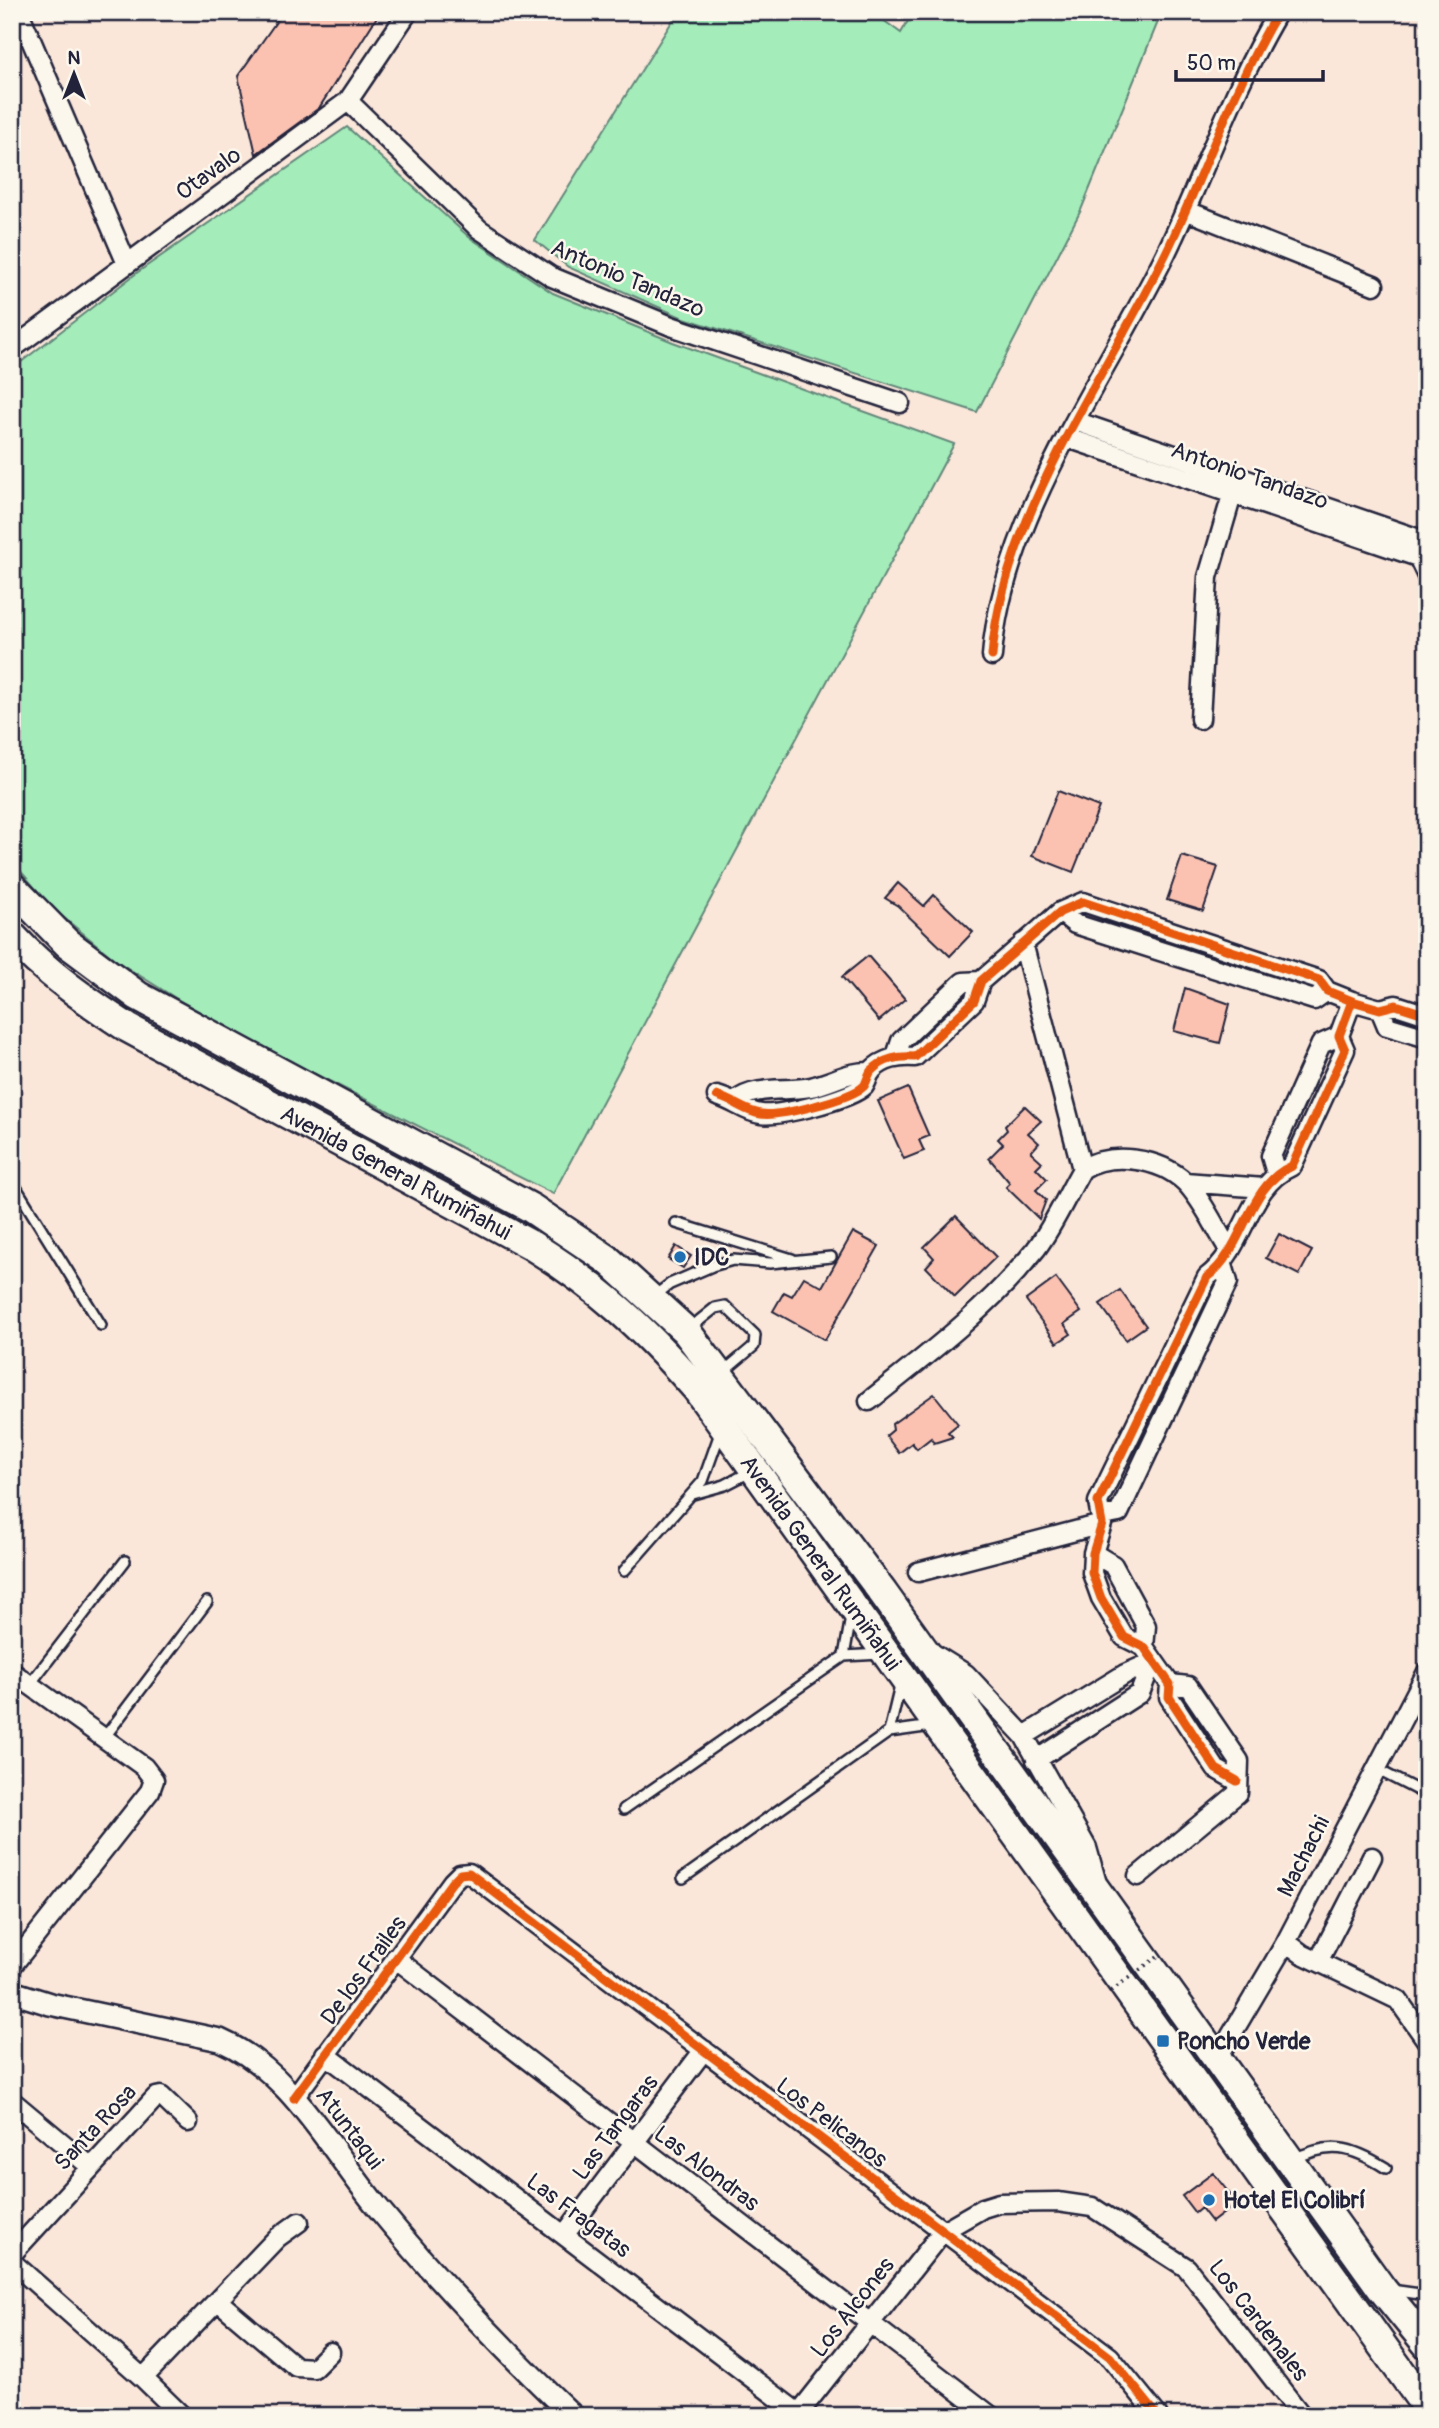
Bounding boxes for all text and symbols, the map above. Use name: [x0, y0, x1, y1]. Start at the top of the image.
north arrow: [38, 38, 108, 108]
scale bar: [1176, 38, 1324, 82]
text: N: [68, 46, 81, 70]
text: 50 m: [1187, 50, 1236, 77]
street label: Otavalo: [170, 140, 247, 207]
street label: Antonio Tandazo: [547, 233, 709, 324]
street label: Antonio Tandazo: [1167, 435, 1332, 516]
street label: Avenida General Rumiñahui: [275, 1099, 516, 1247]
place label: IDC: [694, 1243, 729, 1272]
marker: IDC: [672, 1249, 688, 1265]
street label: Avenida General Rumiñahui: [734, 1449, 908, 1676]
street label: Machachi: [1271, 1811, 1336, 1902]
street label: De los Frailes: [314, 1910, 413, 2031]
place label: Poncho Verde: [1177, 2027, 1311, 2056]
marker: Poncho Verde: [1155, 2033, 1171, 2049]
street label: Las Tangaras: [566, 2069, 665, 2186]
street label: Los Pelicanos: [770, 2071, 893, 2174]
street label: Santa Rosa: [48, 2078, 143, 2177]
street label: Atuntaqui: [309, 2082, 390, 2175]
street label: Las Alondras: [648, 2119, 765, 2218]
street label: Las Fragatas: [521, 2167, 637, 2264]
place label: Hotel El Colibrí: [1223, 2186, 1366, 2215]
marker: Hotel El Colibrí: [1201, 2192, 1217, 2208]
street label: Los Alcones: [804, 2251, 901, 2363]
street label: Los Cardenales: [1202, 2254, 1315, 2387]

